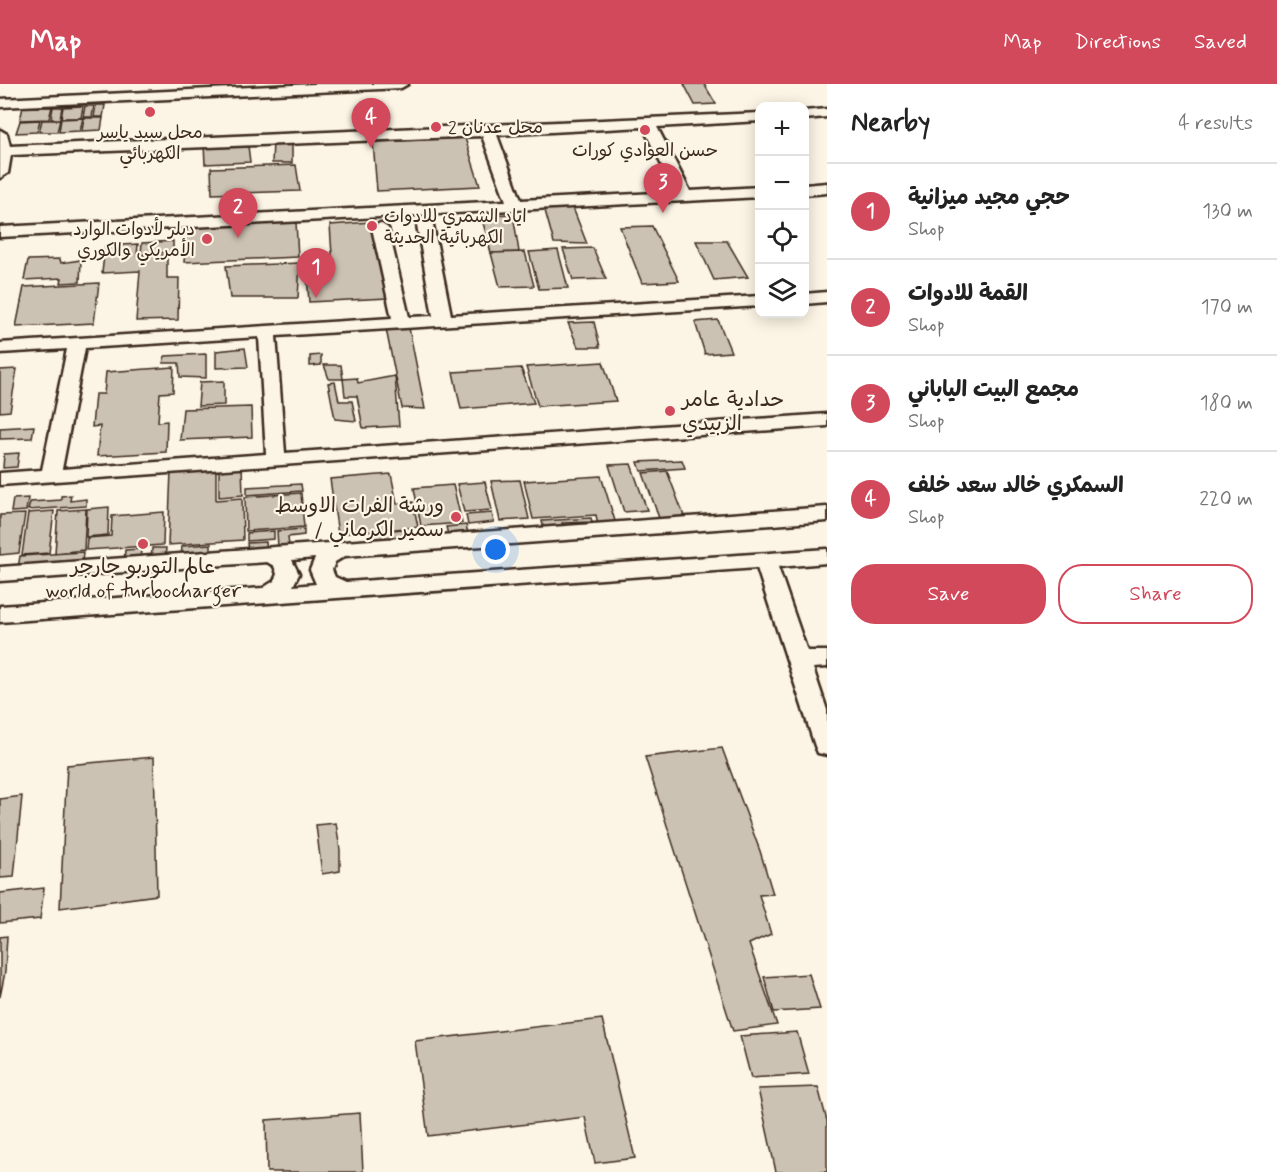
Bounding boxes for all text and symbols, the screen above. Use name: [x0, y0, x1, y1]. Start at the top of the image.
text: Map: [30, 24, 81, 61]
text: Map: [1003, 28, 1042, 56]
text: Directions: [1075, 28, 1161, 56]
text: Saved: [1194, 28, 1247, 56]
pin: 4: [352, 98, 391, 148]
map controls: [755, 102, 809, 318]
button: +: [755, 102, 809, 156]
marker: محل سيد ياسر الكهربائي: [143, 105, 157, 119]
text: Nearby: [851, 106, 930, 140]
text: 4 results: [1178, 110, 1253, 137]
place label: محل عدنان 2: [448, 116, 543, 140]
marker: محل عدنان 2: [429, 120, 443, 134]
place label: محل سيد ياسر الكهربائي: [95, 121, 203, 169]
marker: حسن العوادي كورات: [638, 123, 652, 137]
place label: حسن العوادي كورات: [572, 139, 718, 163]
button: −: [755, 156, 809, 210]
pin: 3: [644, 164, 682, 213]
text: حجي مجيد ميزانية: [908, 184, 1070, 212]
pin: 2: [218, 188, 258, 238]
text: 1: [866, 198, 875, 225]
text: 130 m: [1202, 198, 1253, 225]
place label: اياد الشمري للادوات الكهربائية الحديثة: [384, 205, 527, 250]
button: locate: [755, 210, 809, 264]
text: Shop: [908, 216, 945, 243]
place label: ديلر لأدوات الوارد الأمريكي والكوري: [73, 217, 195, 266]
marker: اياد الشمري للادوات الكهربائية الحديثة: [365, 219, 379, 233]
marker: ديلر لأدوات الوارد الأمريكي والكوري: [200, 232, 214, 246]
pin: 1: [296, 248, 336, 298]
button: layers: [755, 264, 809, 318]
text: القمة للادوات: [908, 280, 1028, 308]
text: 2: [866, 294, 875, 321]
text: 170 m: [1201, 294, 1253, 321]
text: Shop: [908, 312, 945, 339]
text: مجمع البيت الياباني: [908, 376, 1079, 404]
place label: حدادية عامر الزبيدي: [680, 386, 783, 438]
text: 3: [866, 390, 875, 417]
text: 180 m: [1200, 390, 1253, 417]
marker: حدادية عامر الزبيدي: [663, 404, 677, 418]
text: Shop: [908, 408, 945, 435]
text: السمكري خالد سعد خلف: [908, 472, 1124, 500]
text: 4: [865, 486, 876, 513]
text: 220 m: [1199, 486, 1253, 513]
place label: ورشة الفرات الاوسط / سمير الكرماني: [275, 492, 444, 548]
text: Shop: [908, 504, 945, 531]
marker: ورشة الفرات الاوسط / سمير الكرماني: [449, 510, 463, 524]
your location: [481, 535, 510, 564]
marker: عالم التوربو جارجر world of turbocharger: [136, 537, 150, 551]
place label: عالم التوربو جارجر world of turbocharger: [45, 553, 241, 607]
button: Save: [851, 564, 1046, 624]
button: Share: [1058, 564, 1253, 624]

